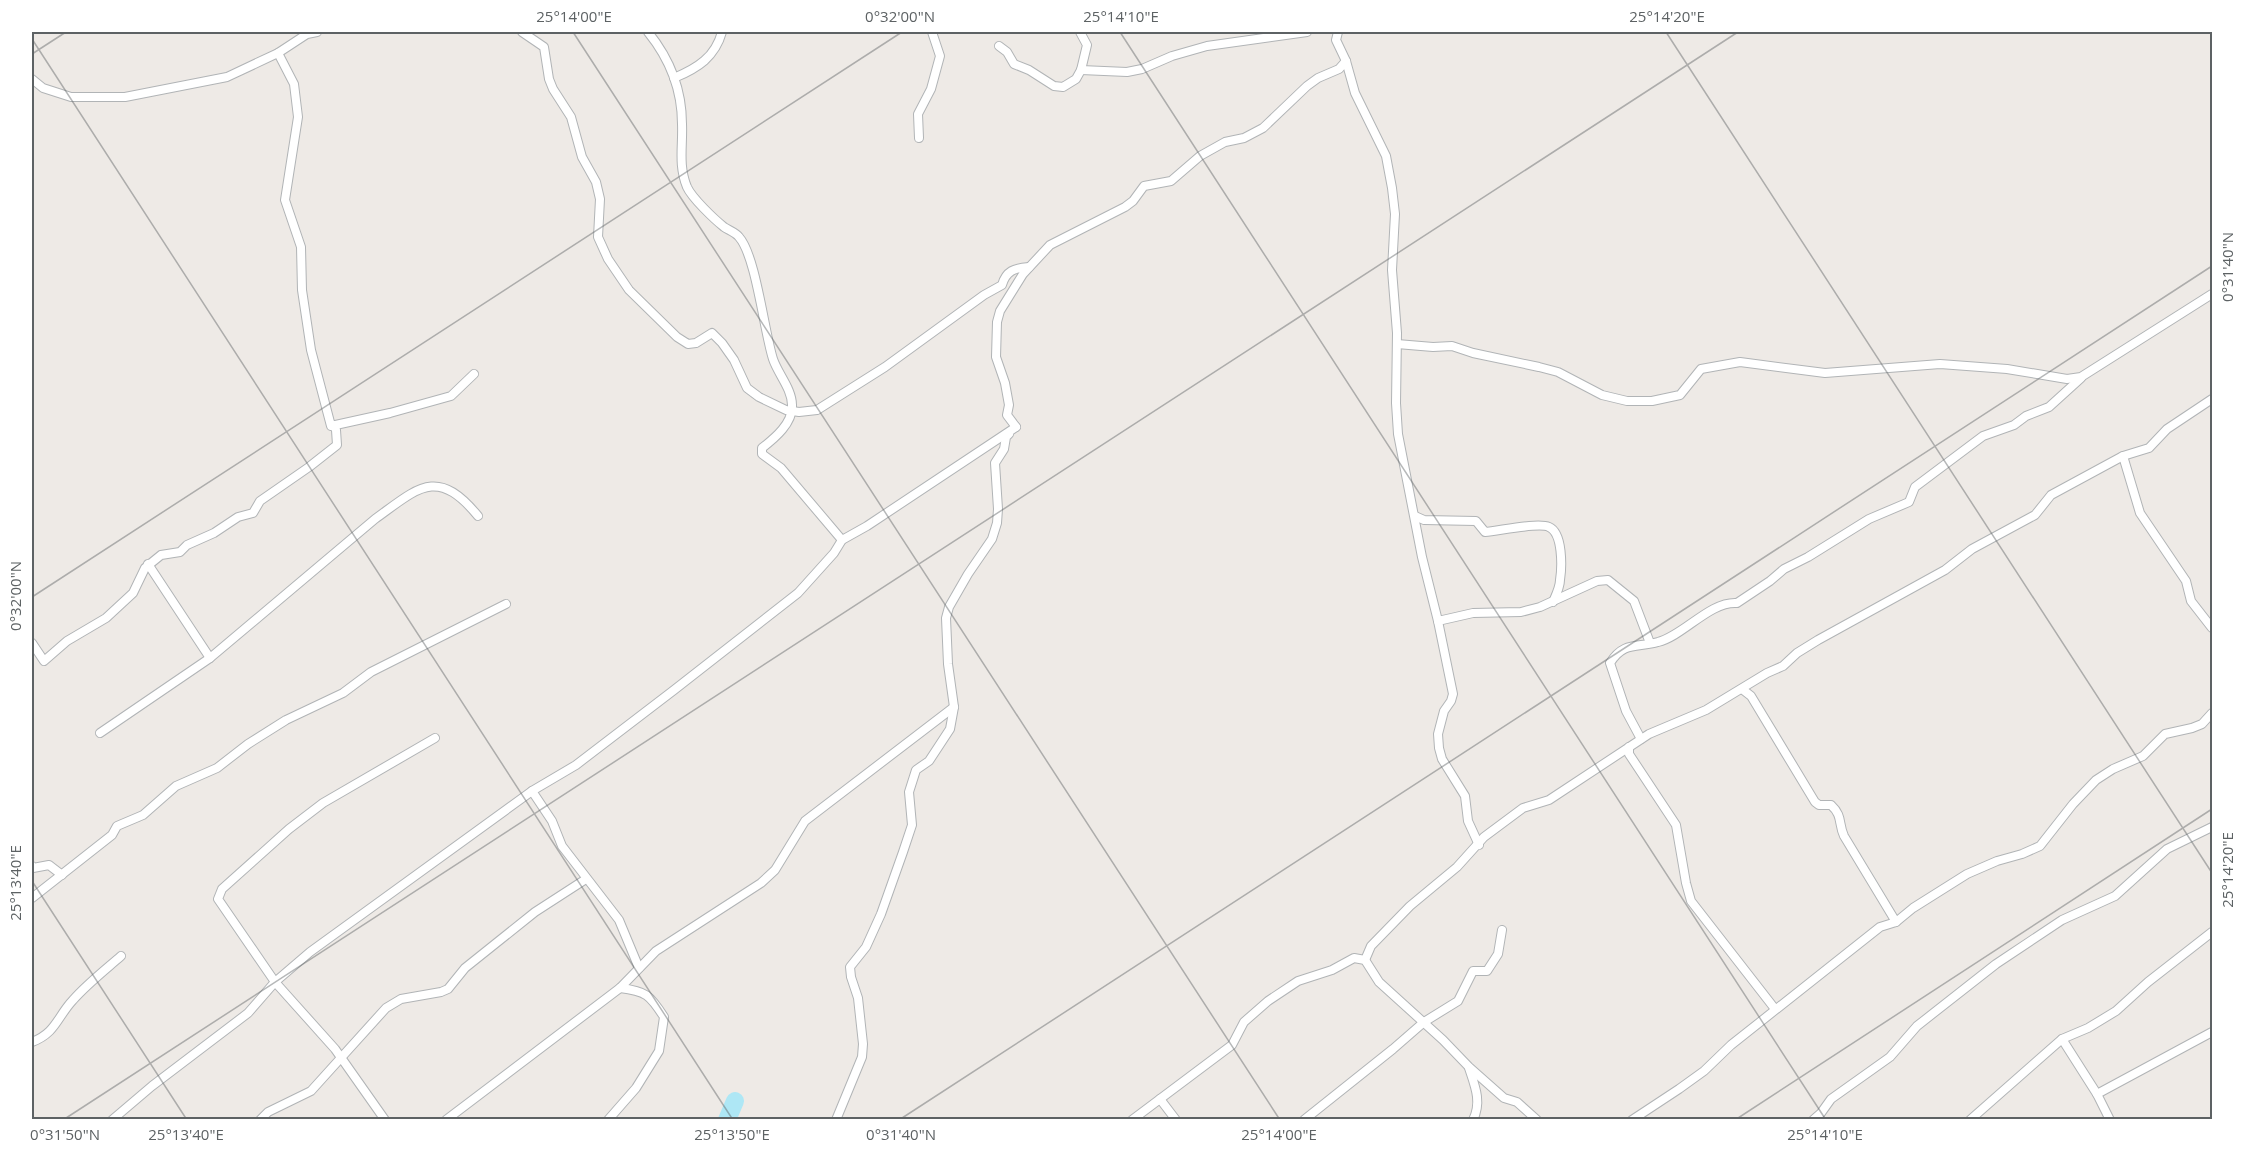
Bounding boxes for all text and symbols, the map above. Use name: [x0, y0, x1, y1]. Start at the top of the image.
text: 25°14'00"E: [536, 6, 612, 26]
text: 0°32'00"N: [865, 6, 935, 26]
text: 25°14'10"E: [1083, 6, 1159, 26]
text: 25°14'20"E: [1629, 6, 1705, 26]
text: 0°31'40"N: [2217, 232, 2237, 302]
text: 0°32'00"N: [5, 561, 25, 631]
text: 25°14'20"E: [2217, 832, 2237, 908]
text: 25°13'40"E: [5, 845, 25, 921]
text: 0°31'50"N: [30, 1124, 100, 1144]
text: 25°13'40"E: [148, 1124, 224, 1144]
text: 25°13'50"E: [694, 1124, 770, 1144]
text: 0°31'40"N: [866, 1124, 936, 1144]
text: 25°14'00"E: [1241, 1124, 1317, 1144]
text: 25°14'10"E: [1787, 1124, 1863, 1144]

